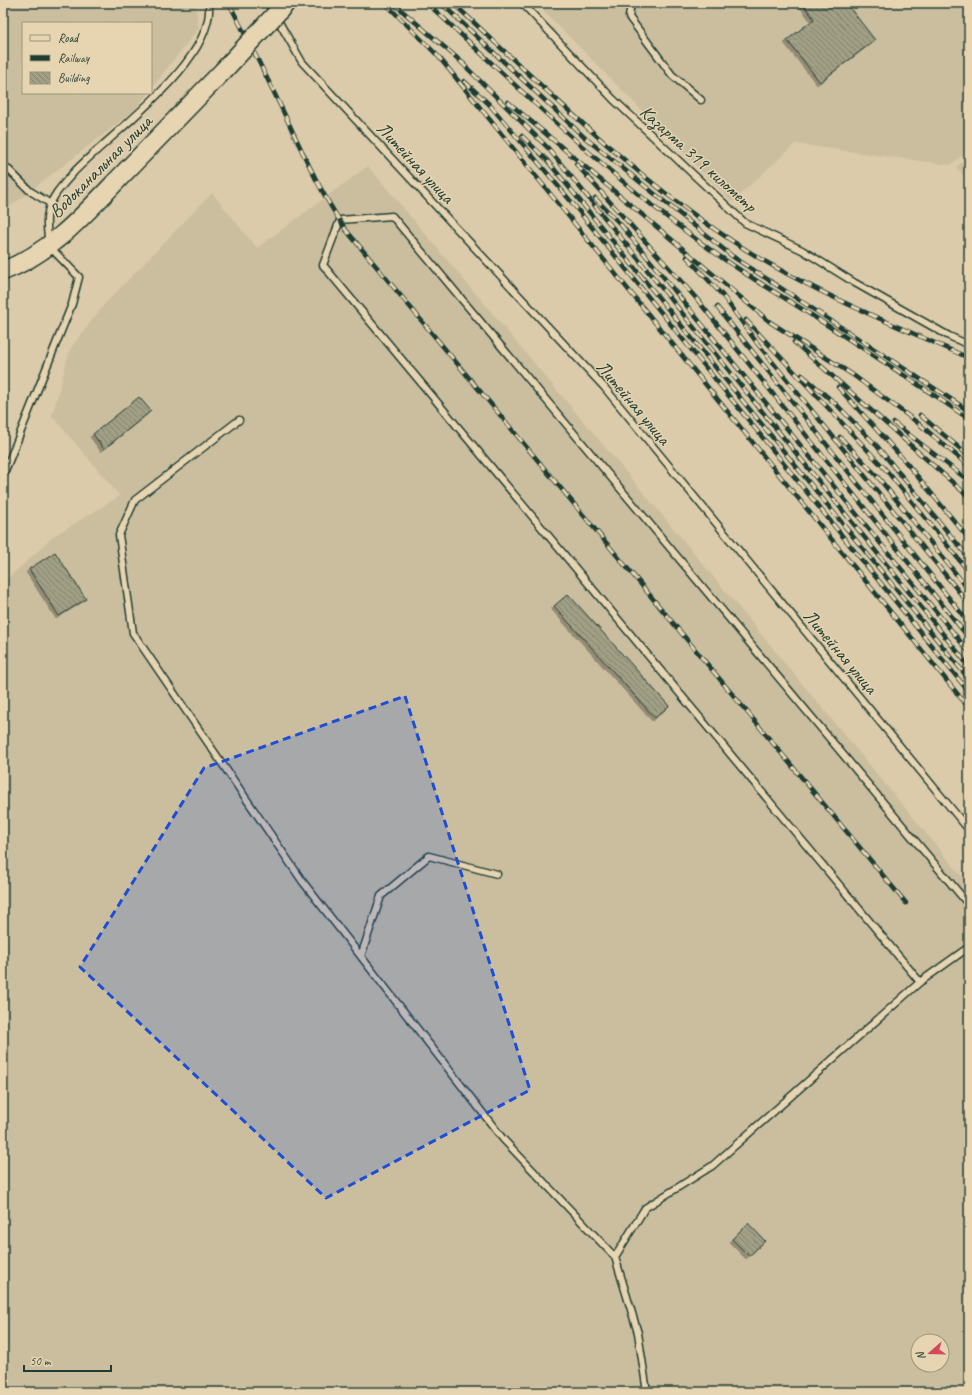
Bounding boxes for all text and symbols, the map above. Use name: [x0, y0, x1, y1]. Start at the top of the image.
legend: [22, 22, 152, 94]
text: Road: [58, 30, 80, 46]
text: Railway: [58, 50, 90, 66]
text: Building: [58, 70, 90, 86]
street label: Казарма 319 километр: [635, 100, 763, 219]
street label: Водоканальная улица: [44, 108, 159, 223]
street label: Литейная улица: [371, 117, 460, 210]
street label: Литейная улица: [591, 355, 677, 451]
street label: Литейная улица: [798, 604, 884, 700]
north arrow: [910, 1333, 950, 1373]
scale bar: [24, 1347, 111, 1373]
text: N: [912, 1349, 928, 1362]
text: 50 m: [30, 1353, 52, 1369]

